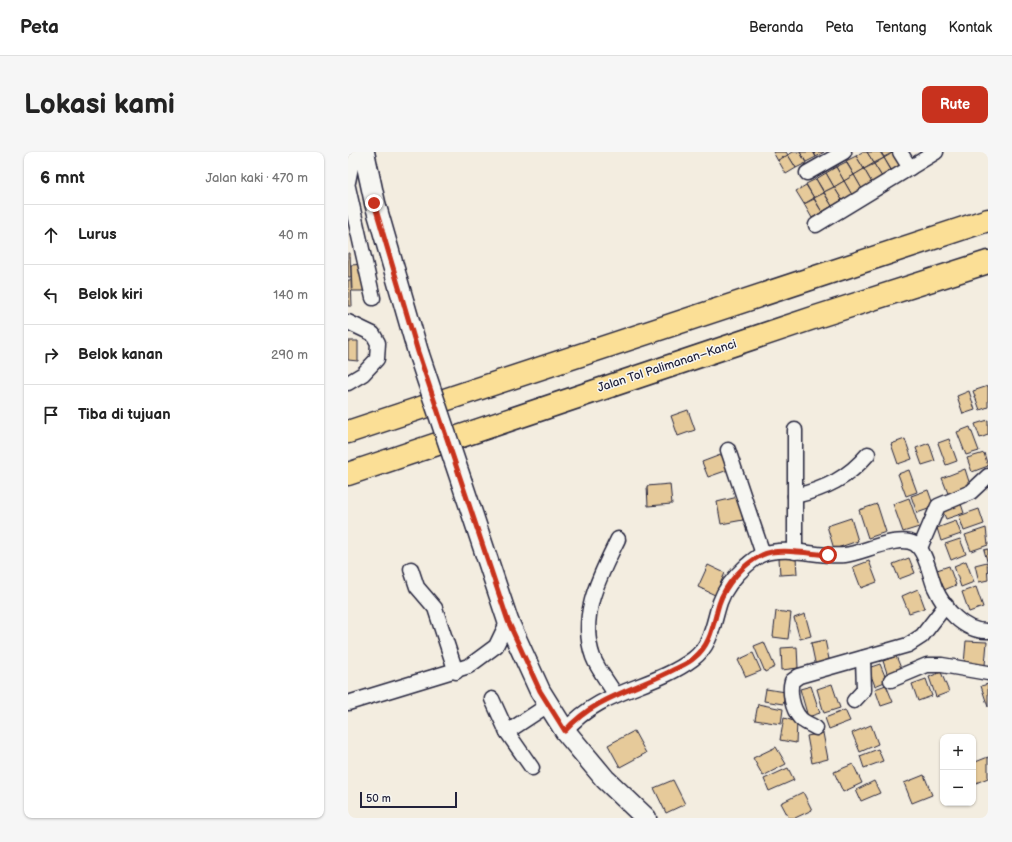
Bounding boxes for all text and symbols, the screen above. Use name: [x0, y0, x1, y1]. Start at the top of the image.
text: Peta: [20, 16, 59, 39]
text: Beranda: [749, 19, 803, 36]
text: Peta: [825, 19, 854, 36]
text: Tentang: [876, 19, 927, 36]
text: Kontak: [949, 19, 992, 36]
button: Rute: [922, 86, 988, 123]
text: Lokasi kami: [24, 88, 175, 121]
text: 6 mnt: [40, 168, 85, 188]
text: Jalan kaki · 470 m: [205, 170, 308, 186]
route end: [365, 194, 383, 212]
icon: ahead: [40, 224, 62, 246]
text: Lurus: [78, 225, 117, 244]
text: 40 m: [278, 227, 308, 243]
icon: left: [40, 284, 62, 306]
text: Belok kiri: [78, 285, 143, 304]
text: 140 m: [273, 287, 308, 303]
street label: Jalan Tol Palimanan–Kanci: [596, 336, 739, 396]
icon: right: [40, 344, 62, 366]
text: Belok kanan: [78, 345, 163, 364]
text: 290 m: [271, 347, 308, 363]
icon: arrive: [40, 404, 62, 426]
text: Tiba di tujuan: [78, 405, 171, 424]
route start: [819, 546, 837, 564]
map controls: [940, 734, 976, 806]
button: +: [940, 734, 976, 770]
button: −: [940, 770, 976, 806]
scale bar: [360, 790, 457, 809]
text: 50 m: [366, 792, 391, 805]

